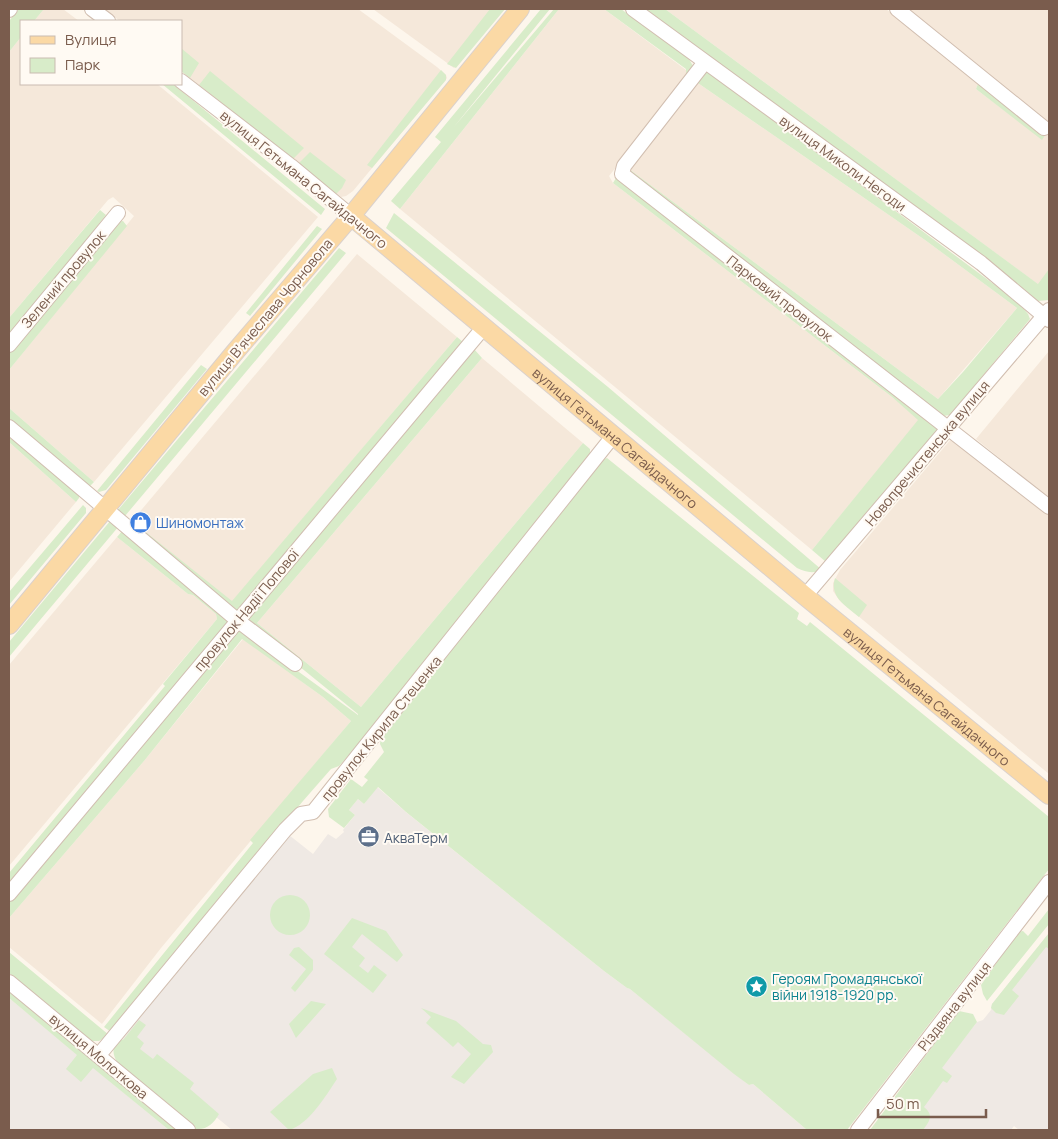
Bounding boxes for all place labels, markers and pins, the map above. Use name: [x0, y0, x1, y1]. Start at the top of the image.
shop icon: Шиномонтаж: [128, 510, 152, 534]
place label: Шиномонтаж: [156, 513, 244, 532]
office icon: АкваТерм: [356, 825, 380, 849]
place label: АкваТерм: [384, 828, 448, 847]
place label: Героям Громадянської війни 1918-1920 рр.: [772, 969, 923, 1004]
place icon: Героям Громадянської війни 1918-1920 рр.: [744, 974, 768, 998]

